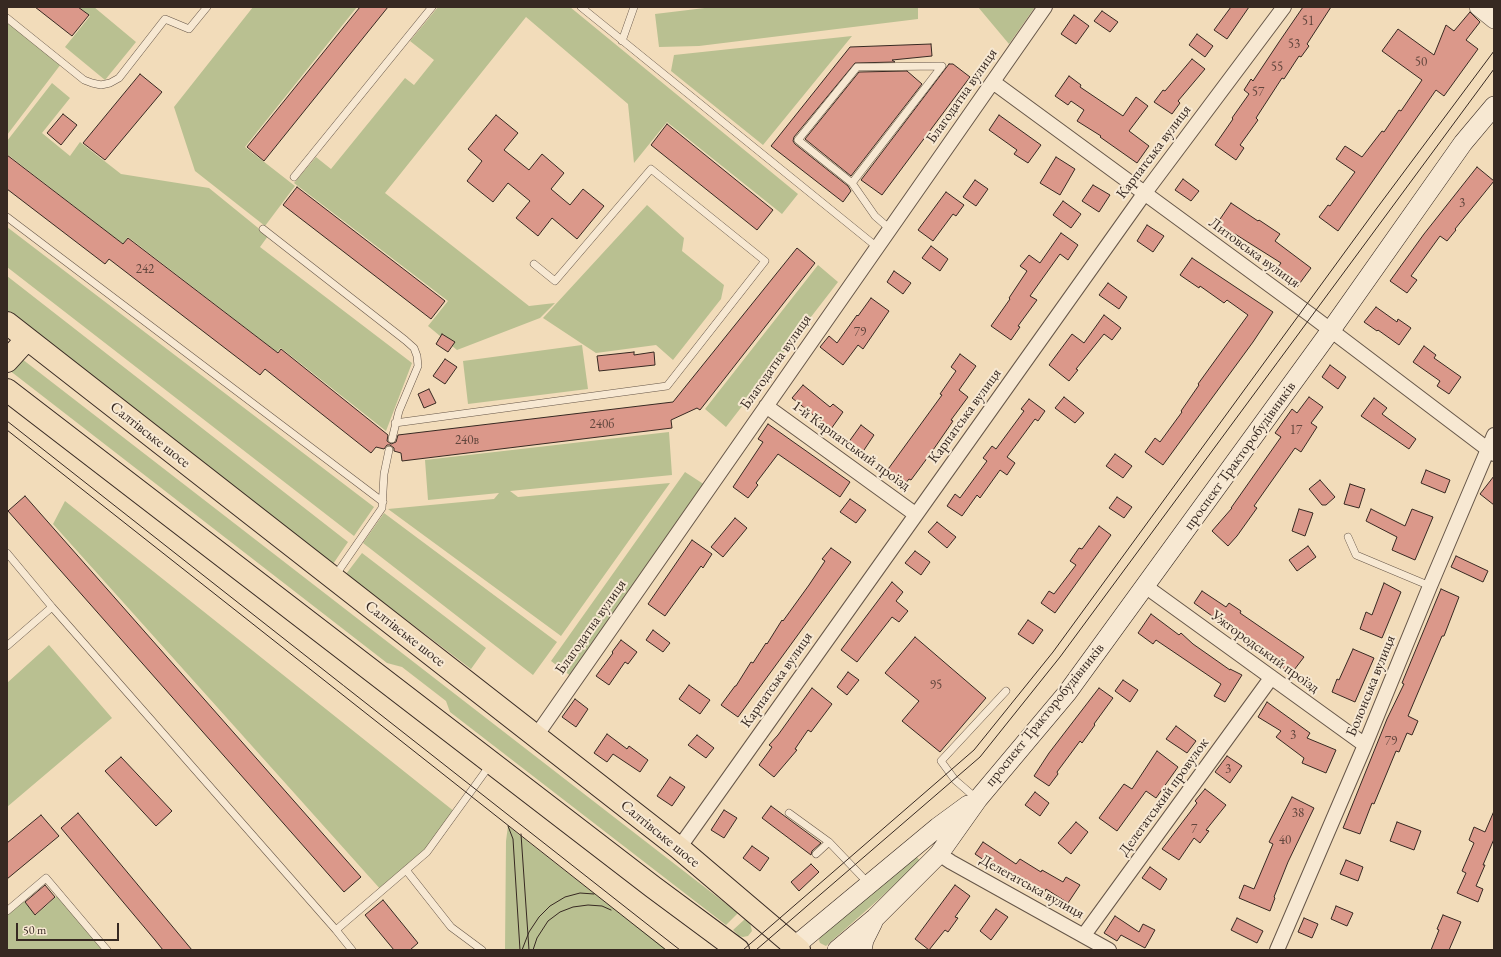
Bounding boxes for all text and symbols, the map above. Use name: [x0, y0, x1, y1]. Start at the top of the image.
house number: 51: [1302, 13, 1314, 29]
house number: 53: [1288, 36, 1300, 52]
street label: Благодатна вулиця: [923, 45, 1001, 147]
house number: 50: [1415, 54, 1427, 70]
house number: 55: [1271, 59, 1283, 75]
house number: 57: [1252, 84, 1264, 100]
street label: Карпатська вулиця: [1113, 102, 1195, 202]
house number: 3: [1459, 195, 1465, 211]
street label: Литовська вулиця: [1205, 214, 1303, 292]
house number: 242: [136, 261, 154, 277]
street label: Благодатна вулиця: [737, 311, 815, 413]
house number: 79: [854, 324, 866, 340]
street label: Карпатська вулиця: [925, 365, 1005, 467]
street label: проспект Тракторобудівників: [1180, 378, 1300, 534]
street label: 1-й Карпатський проїзд: [788, 397, 914, 495]
street label: Салтівське шосе: [106, 398, 194, 472]
house number: 240б: [590, 416, 614, 432]
house number: 17: [1290, 422, 1302, 438]
house number: 240в: [455, 432, 479, 448]
street label: Благодатна вулиця: [552, 576, 630, 678]
street label: Салтівське шосе: [361, 597, 449, 671]
street label: Ужгородський проїзд: [1207, 607, 1323, 697]
street label: Карпатська вулиця: [737, 629, 817, 731]
street label: Болонська вулиця: [1342, 633, 1400, 739]
street label: проспект Тракторобудівників: [982, 640, 1108, 790]
house number: 95: [930, 677, 942, 693]
house number: 3: [1290, 727, 1296, 743]
house number: 79: [1385, 733, 1397, 749]
street label: Делегатський провулок: [1115, 734, 1213, 860]
house number: 3: [1225, 761, 1231, 777]
street label: Салтівське шосе: [617, 797, 703, 871]
house number: 38: [1292, 805, 1304, 821]
house number: 7: [1191, 821, 1197, 837]
house number: 40: [1279, 832, 1291, 848]
street label: Делегатська вулиця: [977, 851, 1087, 923]
scale bar: [18, 915, 121, 941]
text: 50 m: [23, 922, 46, 938]

